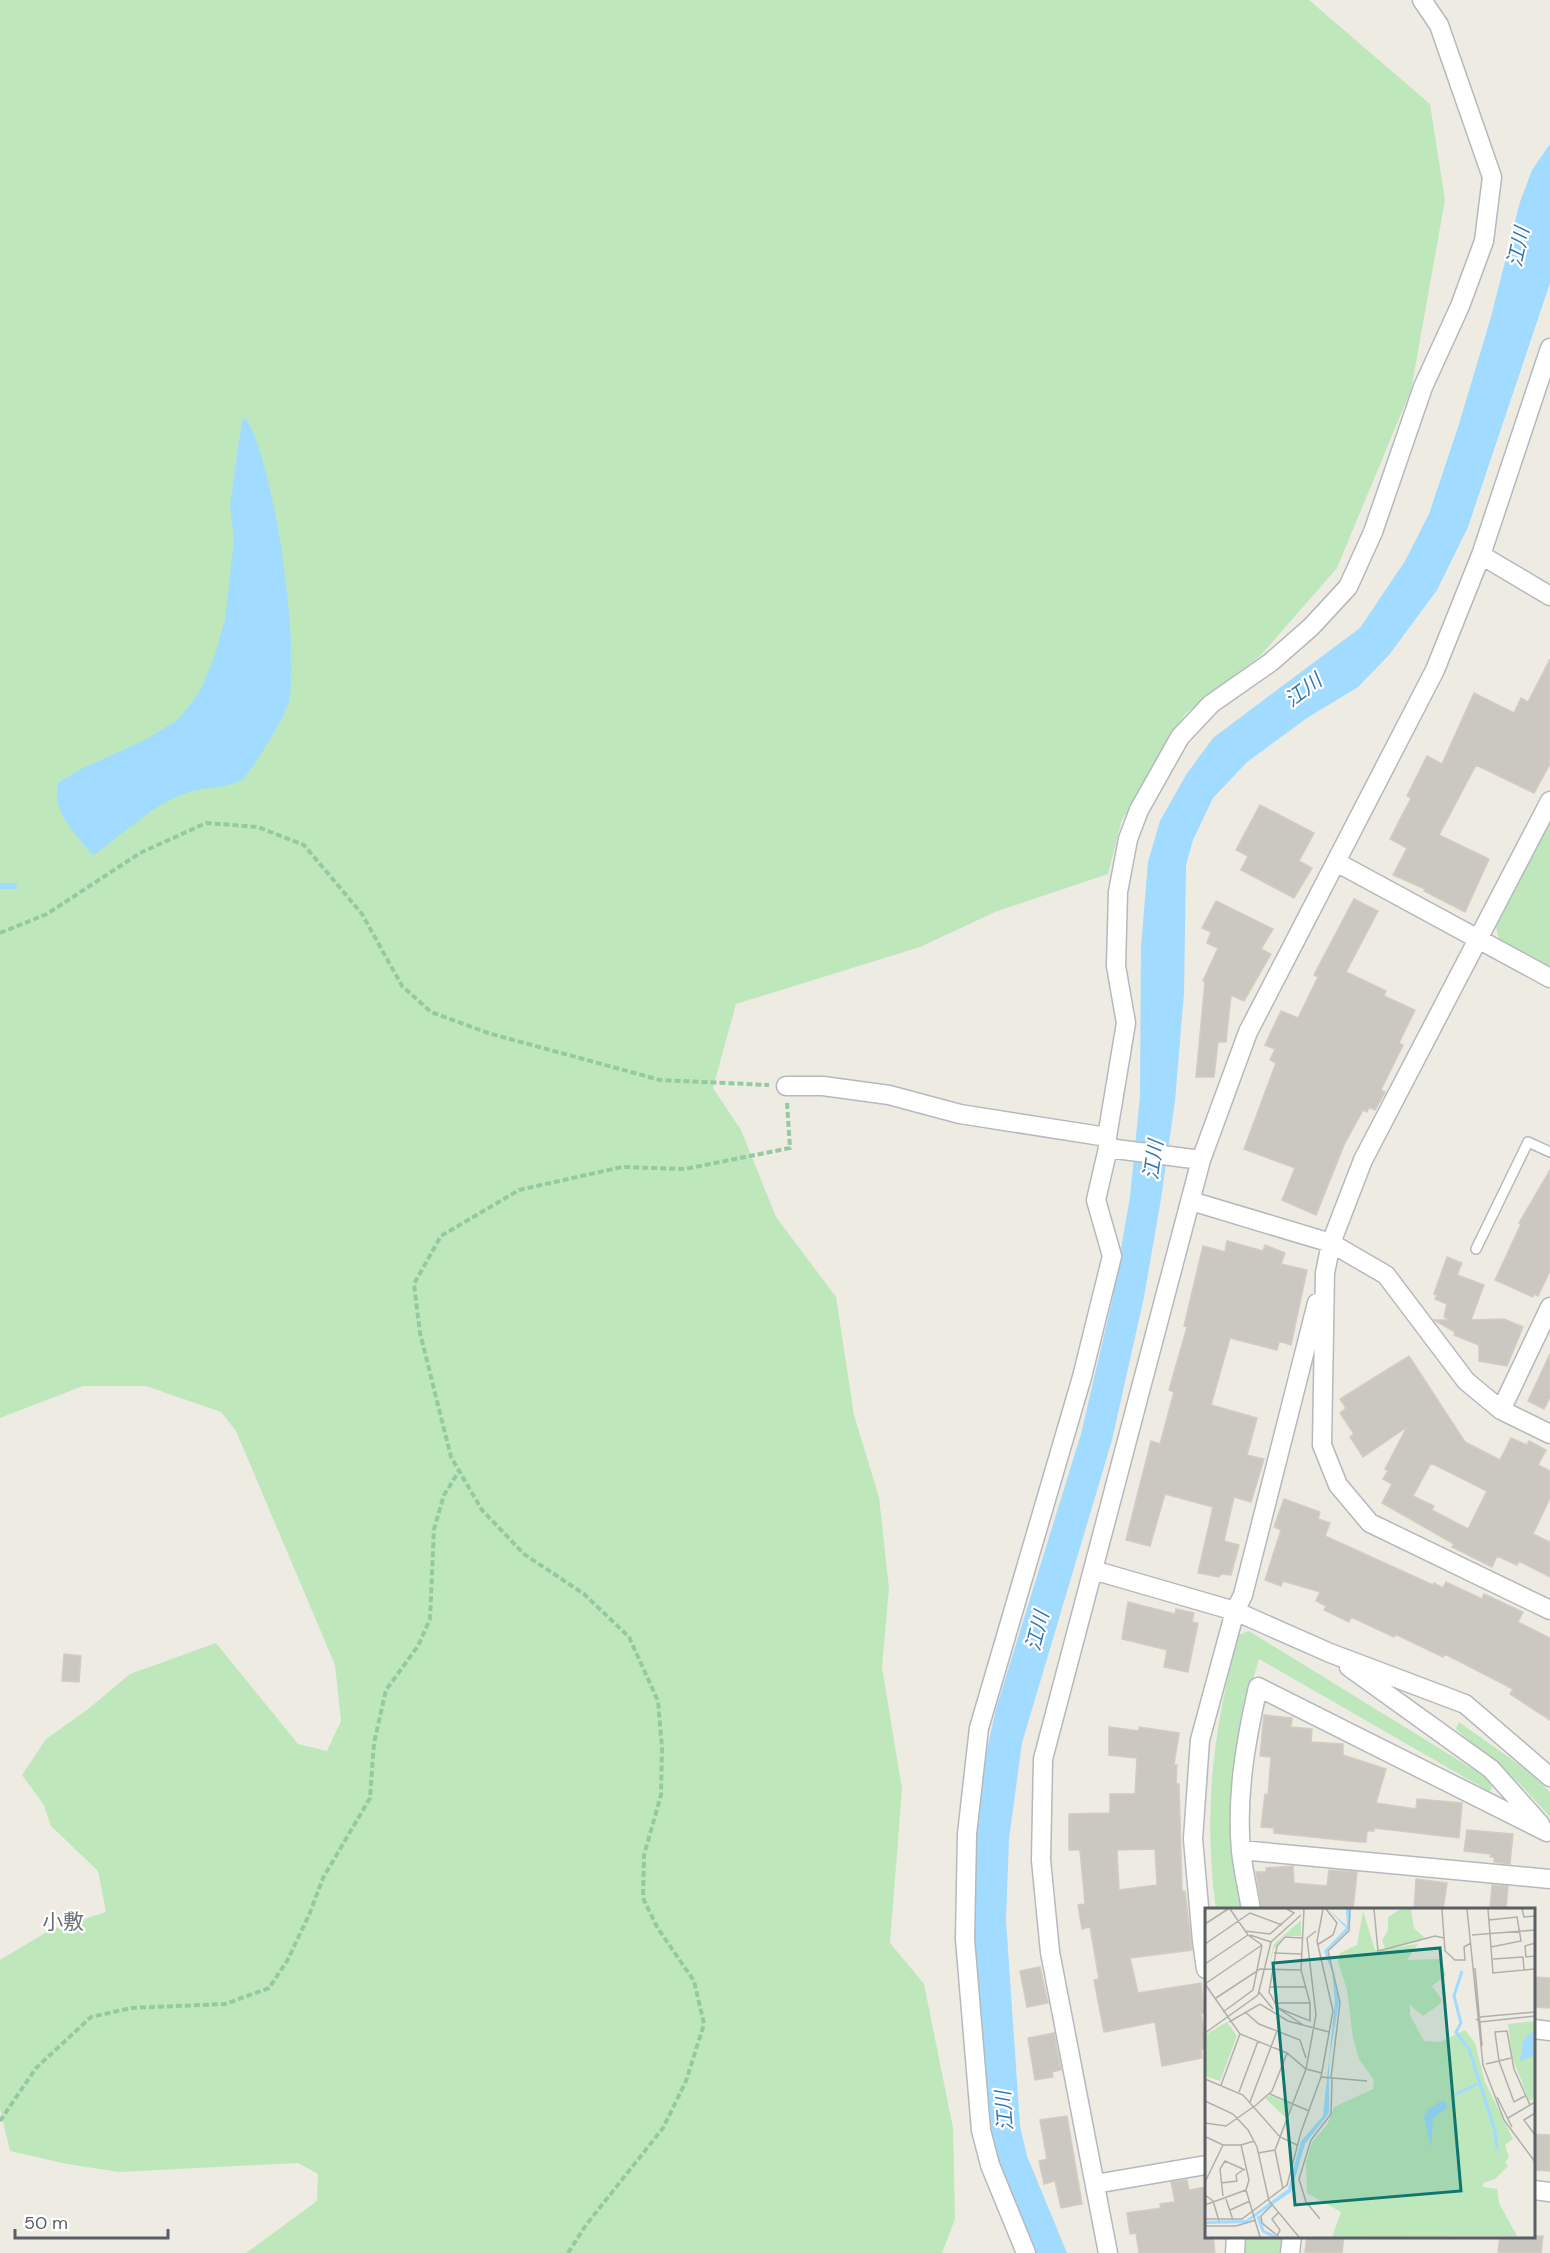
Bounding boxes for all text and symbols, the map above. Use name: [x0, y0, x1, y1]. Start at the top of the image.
water label: 江川: [1501, 223, 1535, 269]
water label: 江川: [1279, 666, 1328, 712]
water label: 江川: [1137, 1136, 1169, 1182]
water label: 江川: [1020, 1607, 1055, 1654]
district label: 小敷: [42, 1908, 84, 1936]
inset map: [1205, 1908, 1535, 2238]
water label: 江川: [989, 2088, 1018, 2132]
scale bar: [15, 2202, 168, 2240]
text: 50 m: [24, 2211, 68, 2235]

